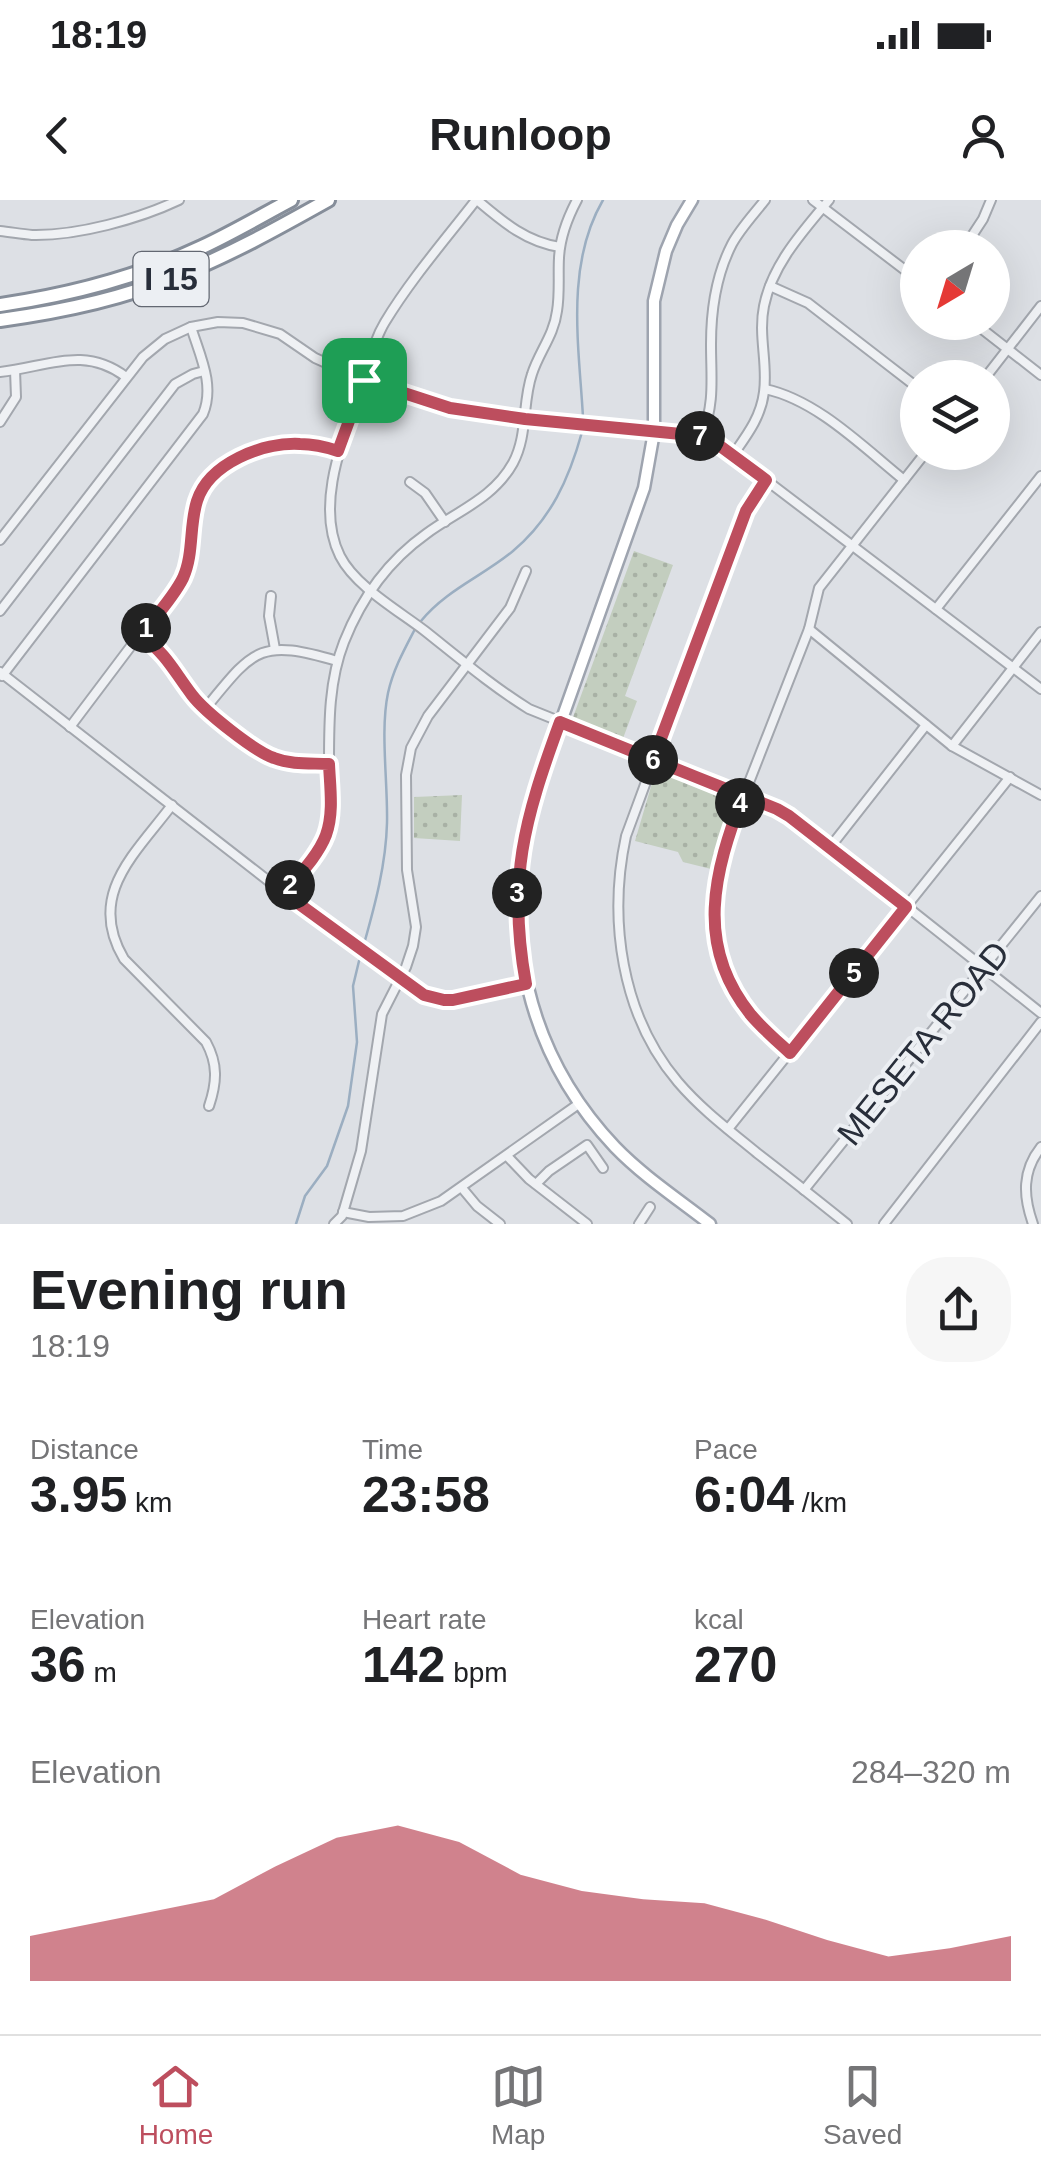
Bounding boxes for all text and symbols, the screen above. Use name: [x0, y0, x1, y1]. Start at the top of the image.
text: 18:19: [50, 14, 147, 56]
icon: back: [30, 108, 85, 163]
icon: person: [956, 108, 1011, 163]
text: Runloop: [429, 109, 612, 160]
north arrow: [900, 230, 1010, 340]
map controls: [900, 230, 1010, 470]
road number: I 15: [134, 252, 208, 306]
pin: [322, 338, 407, 423]
icon: arrive: [337, 353, 392, 408]
button: layers: [900, 360, 1010, 470]
pin: 7: [675, 411, 725, 461]
text: 7: [692, 420, 708, 451]
pin: 1: [121, 603, 171, 653]
text: 1: [138, 612, 154, 643]
pin: 6: [628, 735, 678, 785]
text: 6: [645, 744, 661, 775]
pin: 4: [715, 778, 765, 828]
text: 4: [732, 787, 748, 818]
pin: 2: [265, 860, 315, 910]
pin: 3: [492, 868, 542, 918]
text: 2: [282, 869, 298, 900]
text: 3: [509, 877, 525, 908]
street label: MESETA ROAD: [829, 933, 1017, 1153]
pin: 5: [829, 948, 879, 998]
text: 5: [846, 957, 862, 988]
button: share: [906, 1257, 1011, 1362]
text: Evening run: [30, 1259, 348, 1321]
text: 18:19: [30, 1328, 110, 1364]
text: Distance: [30, 1434, 139, 1465]
text: Time: [362, 1434, 423, 1465]
text: Pace: [694, 1434, 758, 1465]
text: 3.95: [30, 1467, 127, 1523]
text: 23:58: [362, 1467, 490, 1523]
text: 6:04: [694, 1467, 794, 1523]
text: km: [127, 1487, 172, 1518]
text: /km: [794, 1487, 847, 1518]
text: Elevation: [30, 1604, 145, 1635]
text: Heart rate: [362, 1604, 487, 1635]
text: kcal: [694, 1604, 744, 1635]
text: 36: [30, 1637, 86, 1693]
text: 142: [362, 1637, 445, 1693]
text: 270: [694, 1637, 777, 1693]
text: m: [86, 1657, 117, 1688]
text: bpm: [445, 1657, 508, 1688]
text: Elevation: [30, 1754, 162, 1790]
text: 284–320 m: [851, 1754, 1011, 1790]
tab: Home: [139, 2059, 213, 2151]
tab: Map: [491, 2059, 546, 2151]
tab: Saved: [823, 2059, 902, 2151]

